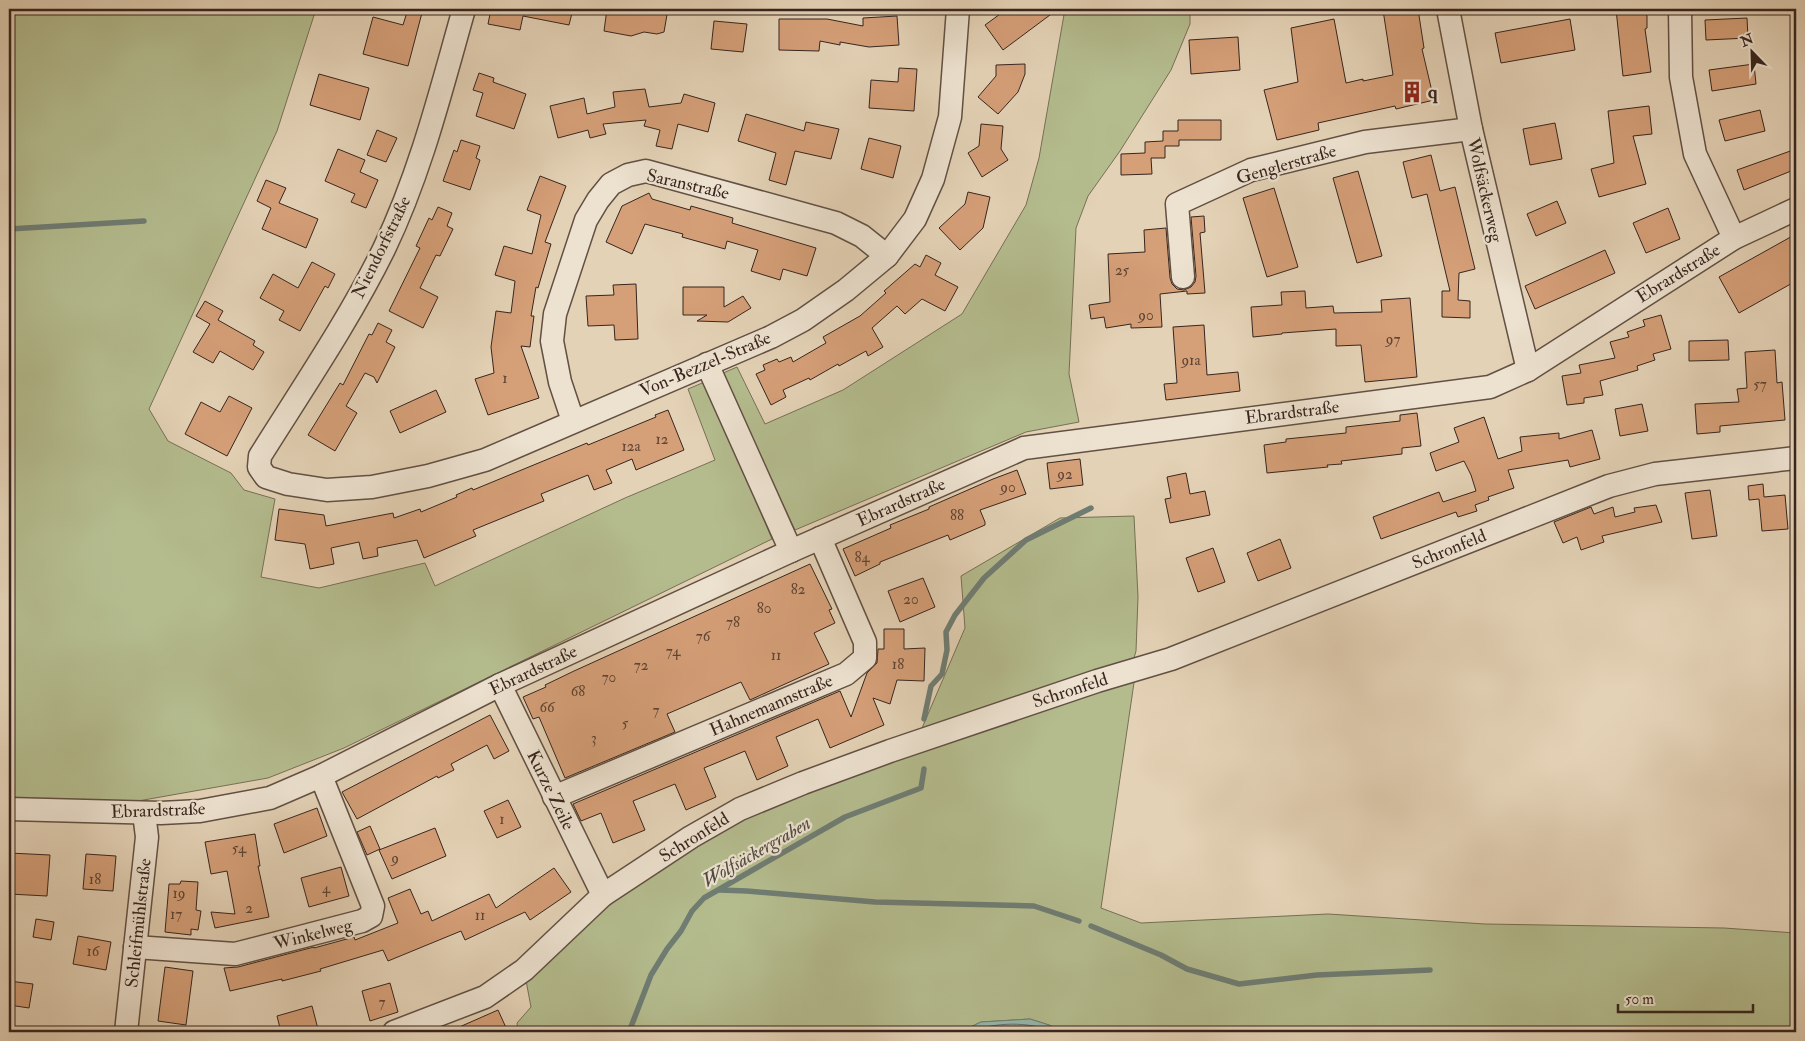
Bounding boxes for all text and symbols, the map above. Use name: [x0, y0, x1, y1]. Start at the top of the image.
north arrow: [1728, 28, 1778, 78]
text: N: [1737, 30, 1757, 51]
building icon: q: [1399, 79, 1425, 105]
place label: q: [1428, 81, 1438, 104]
street label: Wolfsäckerweg: [1461, 135, 1508, 246]
street label: Genglerstraße: [1234, 139, 1339, 190]
street label: Saranstraße: [644, 164, 732, 205]
street label: Niendorfstraße: [347, 192, 416, 302]
street label: Ebrardstraße: [1632, 238, 1725, 308]
house number: 25: [1115, 261, 1129, 280]
house number: 90: [1137, 306, 1154, 325]
street label: Von-Bezzel-Straße: [636, 326, 775, 402]
house number: 97: [1385, 330, 1400, 349]
house number: 91a: [1180, 351, 1201, 370]
house number: 1: [502, 369, 508, 388]
house number: 57: [1753, 375, 1767, 394]
street label: Ebrardstraße: [1244, 395, 1341, 430]
house number: 12: [656, 430, 669, 449]
house number: 12a: [621, 437, 641, 456]
house number: 92: [1056, 465, 1073, 484]
street label: Ebrardstraße: [853, 473, 950, 532]
house number: 90: [999, 478, 1016, 497]
house number: 88: [950, 506, 964, 525]
street label: Schronfeld: [1409, 524, 1490, 575]
house number: 84: [854, 548, 870, 567]
house number: 82: [791, 580, 806, 599]
house number: 20: [903, 590, 919, 609]
house number: 80: [757, 599, 771, 618]
house number: 78: [726, 613, 740, 632]
house number: 76: [696, 627, 712, 646]
street label: Ebrardstraße: [485, 640, 581, 701]
house number: 74: [666, 642, 681, 661]
house number: 11: [771, 646, 781, 665]
house number: 18: [892, 655, 904, 674]
house number: 72: [634, 656, 649, 675]
street label: Schronfeld: [1030, 667, 1111, 713]
house number: 70: [602, 668, 616, 687]
street label: Hahnemannstraße: [706, 669, 837, 742]
house number: 68: [571, 682, 585, 701]
house number: 66: [539, 698, 556, 717]
house number: 7: [653, 701, 660, 720]
house number: 5: [622, 714, 629, 733]
house number: 3: [591, 729, 597, 748]
street label: Kurze Zeile: [521, 746, 580, 834]
street label: Ebrardstraße: [110, 797, 206, 824]
street label: Schronfeld: [655, 807, 734, 868]
house number: 1: [499, 810, 505, 829]
water label: Wolfsäckergraben: [698, 811, 815, 893]
house number: 54: [232, 839, 247, 858]
house number: 9: [390, 849, 399, 868]
street label: Schleifmühlstraße: [120, 857, 157, 989]
house number: 18: [89, 870, 101, 889]
house number: 4: [322, 879, 331, 898]
house number: 19: [173, 884, 185, 903]
house number: 2: [245, 899, 253, 918]
house number: 17: [170, 905, 182, 924]
house number: 11: [475, 906, 485, 925]
street label: Winkelweg: [271, 913, 356, 956]
house number: 16: [87, 942, 101, 961]
scale bar: [1618, 981, 1752, 1013]
text: 50 m: [1625, 990, 1654, 1009]
house number: 7: [379, 993, 386, 1012]

